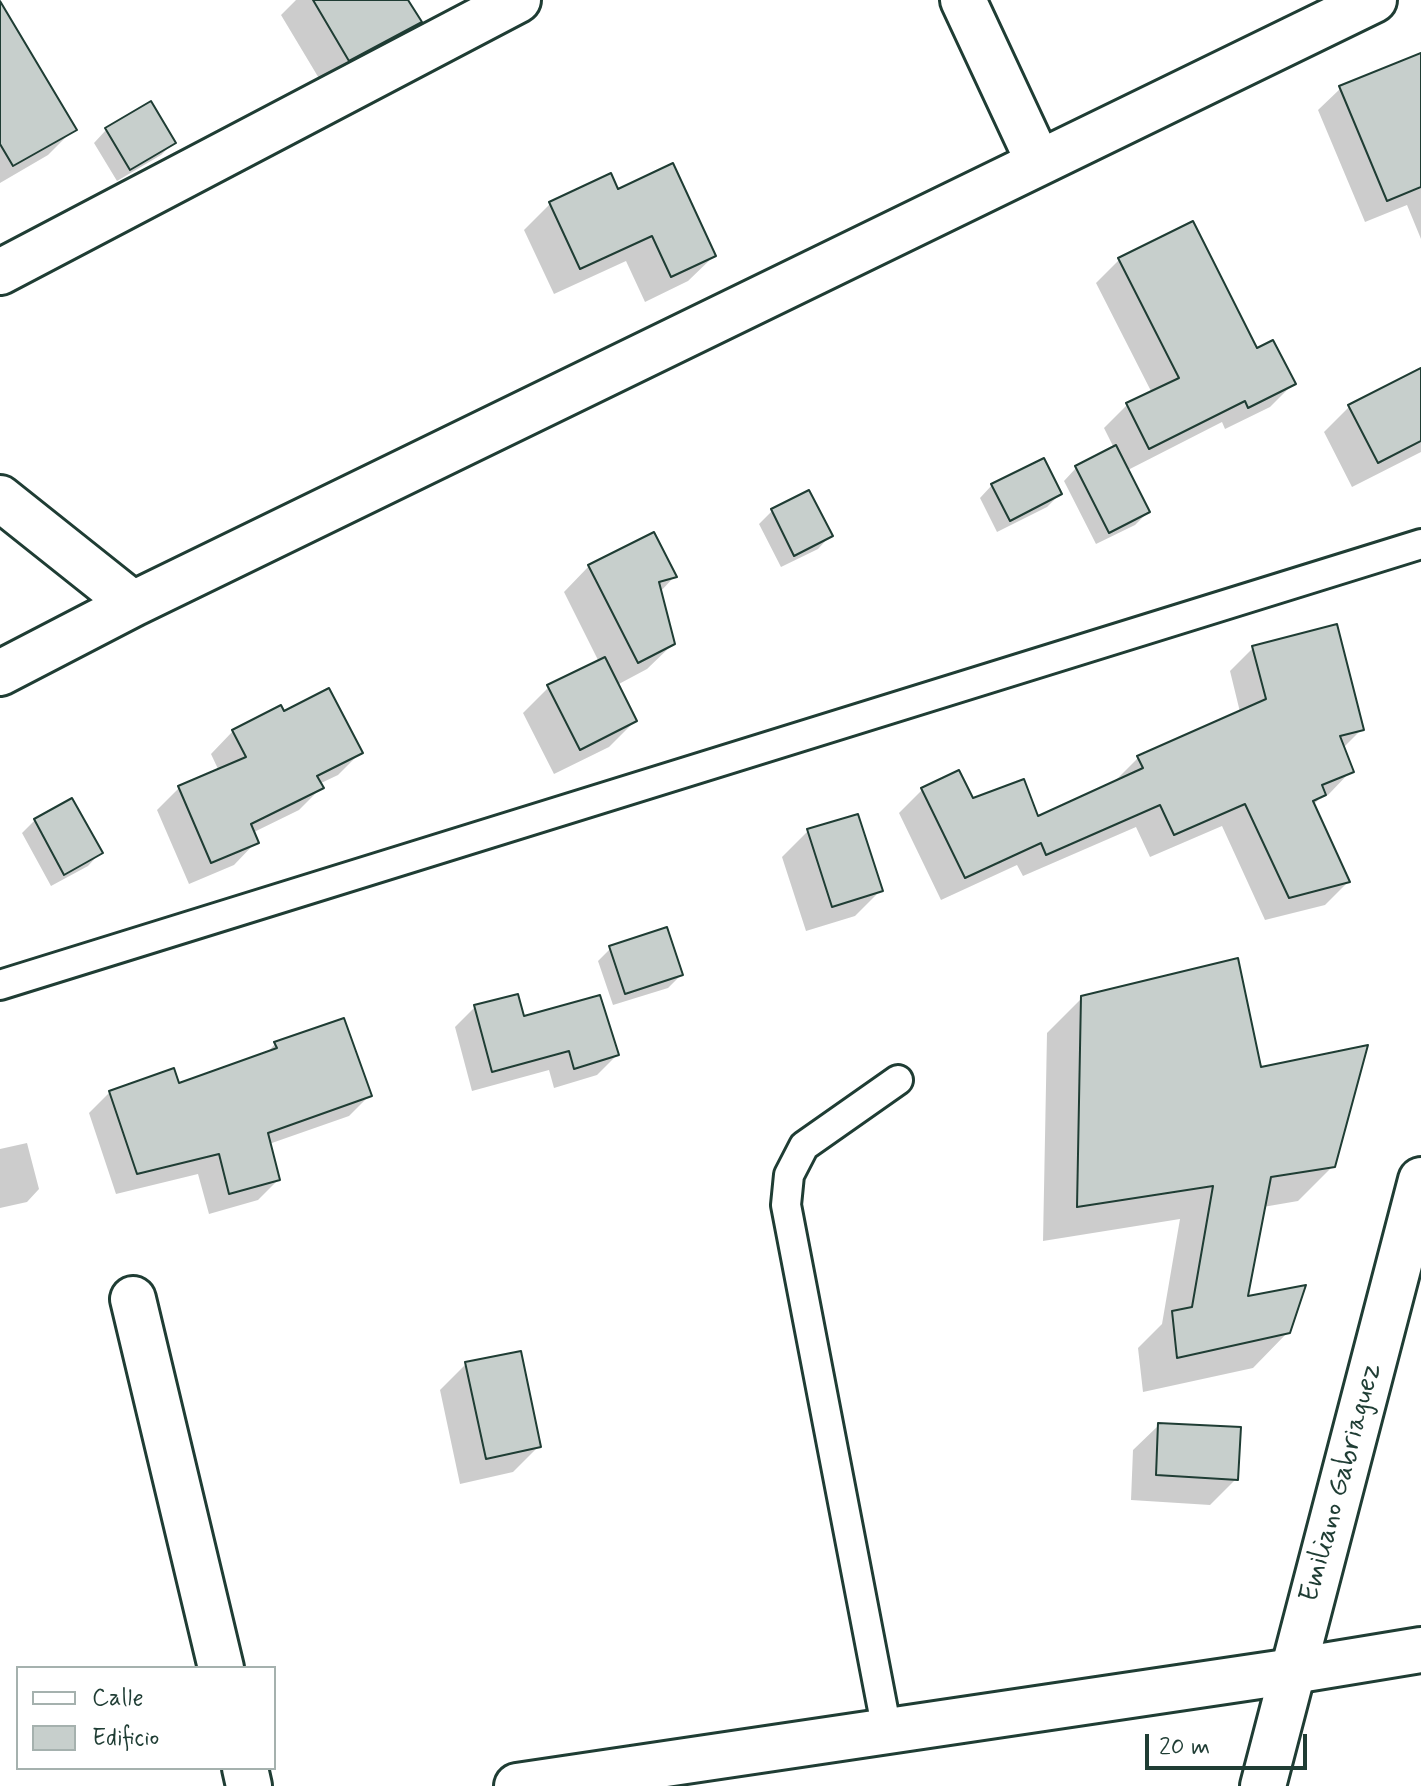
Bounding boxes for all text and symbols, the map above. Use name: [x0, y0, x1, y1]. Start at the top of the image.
street label: Emiliano Gabriaguez: [1294, 1360, 1390, 1606]
legend: [16, 1666, 276, 1770]
text: Calle: [92, 1683, 144, 1714]
scale bar: [1149, 1718, 1311, 1768]
text: Edificio: [92, 1723, 159, 1754]
text: 20 m: [1159, 1732, 1210, 1763]

